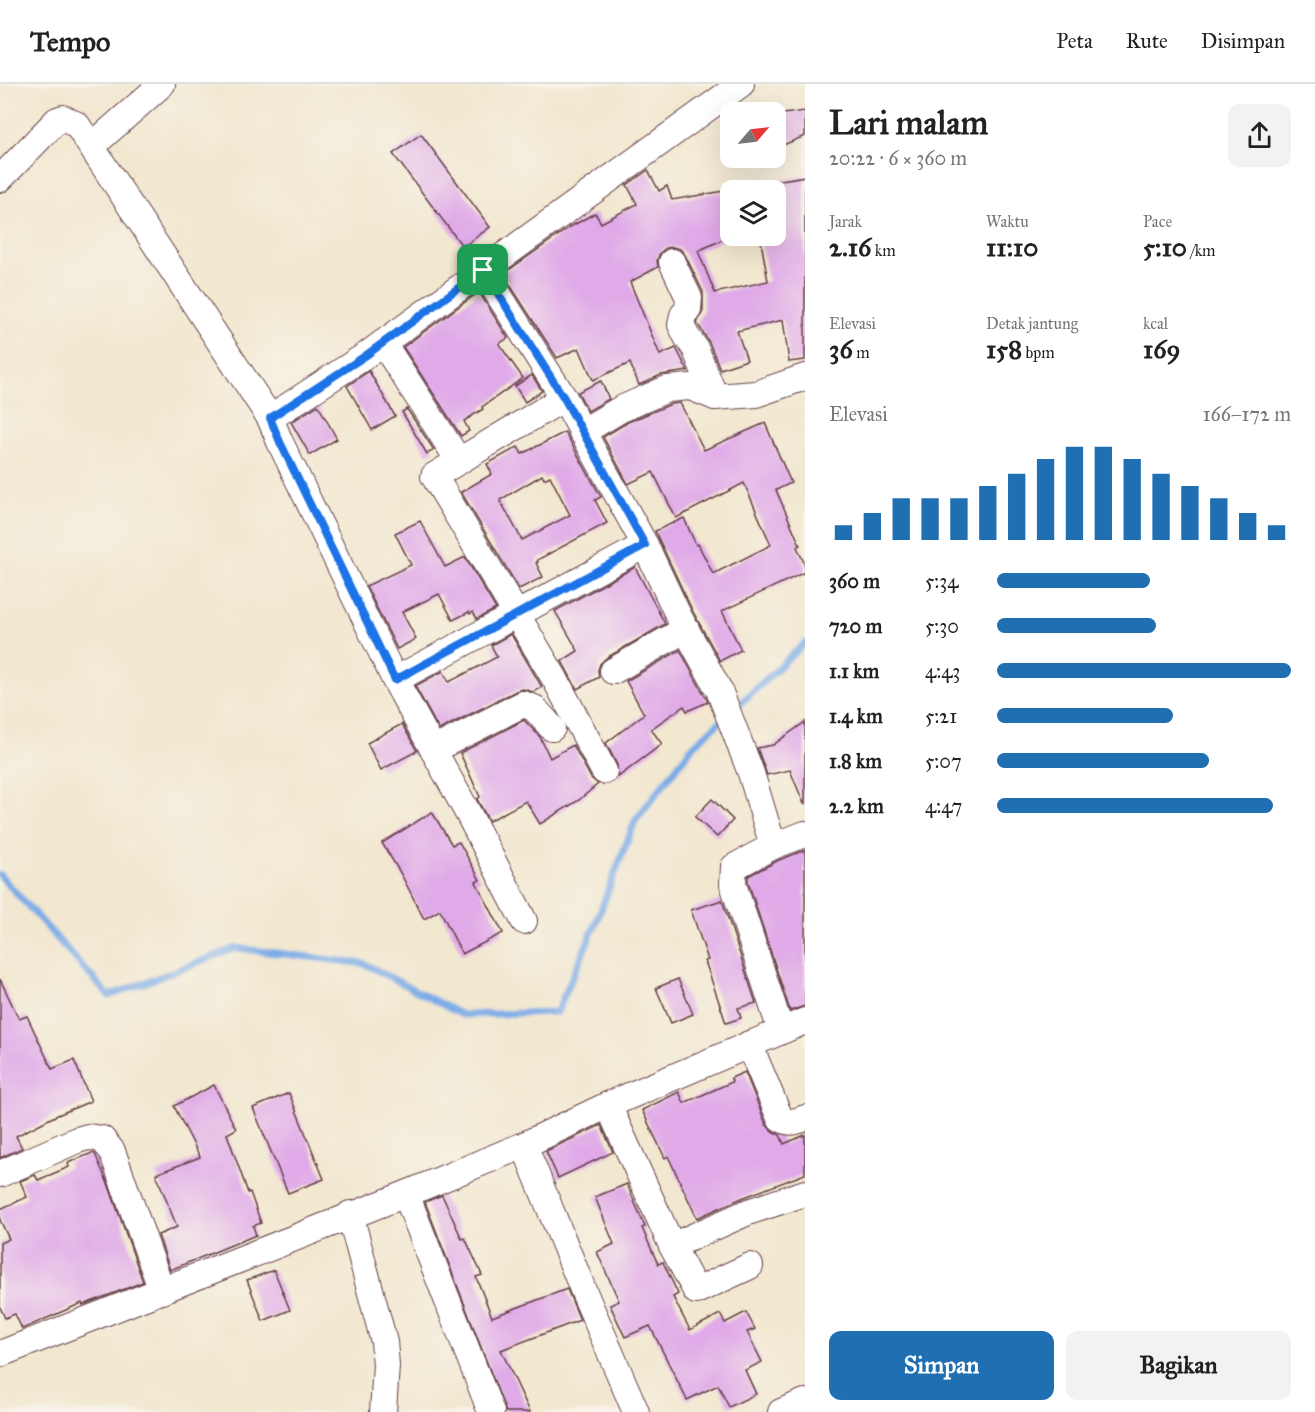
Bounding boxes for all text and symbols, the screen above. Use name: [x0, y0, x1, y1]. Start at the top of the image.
text: Tempo: [30, 24, 110, 59]
text: Peta: [1056, 28, 1093, 54]
text: Rute: [1126, 28, 1168, 54]
text: Disimpan: [1201, 28, 1285, 54]
north arrow: [720, 102, 786, 168]
map controls: [720, 102, 786, 246]
text: Lari malam: [829, 103, 988, 143]
button: share: [1228, 104, 1291, 167]
text: 20:22 · 6 × 360 m: [829, 146, 967, 170]
button: layers: [720, 180, 786, 246]
text: Jarak: [829, 212, 862, 231]
text: Waktu: [986, 212, 1029, 231]
text: Pace: [1143, 212, 1172, 231]
text: 2.16: [829, 231, 871, 263]
text: 11:10: [986, 231, 1038, 263]
text: 5:10: [1143, 231, 1187, 263]
text: km: [871, 241, 896, 260]
text: /km: [1187, 241, 1216, 260]
pin: [457, 244, 508, 295]
icon: arrive: [466, 253, 499, 286]
text: Elevasi: [829, 314, 876, 333]
text: Detak jantung: [986, 314, 1078, 333]
text: kcal: [1143, 314, 1168, 333]
text: 36: [829, 333, 853, 365]
text: 158: [986, 333, 1022, 365]
text: 169: [1143, 333, 1181, 365]
text: m: [853, 343, 870, 362]
text: bpm: [1022, 343, 1055, 362]
text: Elevasi: [829, 402, 888, 426]
text: 166–172 m: [1203, 402, 1291, 426]
text: 360 m: [829, 569, 880, 593]
text: 5:34: [925, 569, 958, 593]
text: 720 m: [829, 614, 882, 638]
text: 5:30: [925, 614, 959, 638]
text: 1.1 km: [829, 659, 879, 683]
text: 4:43: [925, 659, 960, 683]
text: 1.4 km: [829, 704, 883, 728]
text: 5:21: [925, 704, 957, 728]
text: 1.8 km: [829, 749, 882, 773]
text: 5:07: [925, 749, 962, 773]
text: 2.2 km: [829, 794, 884, 818]
text: 4:47: [925, 794, 962, 818]
button: Simpan: [829, 1331, 1054, 1400]
button: Bagikan: [1066, 1331, 1291, 1400]

